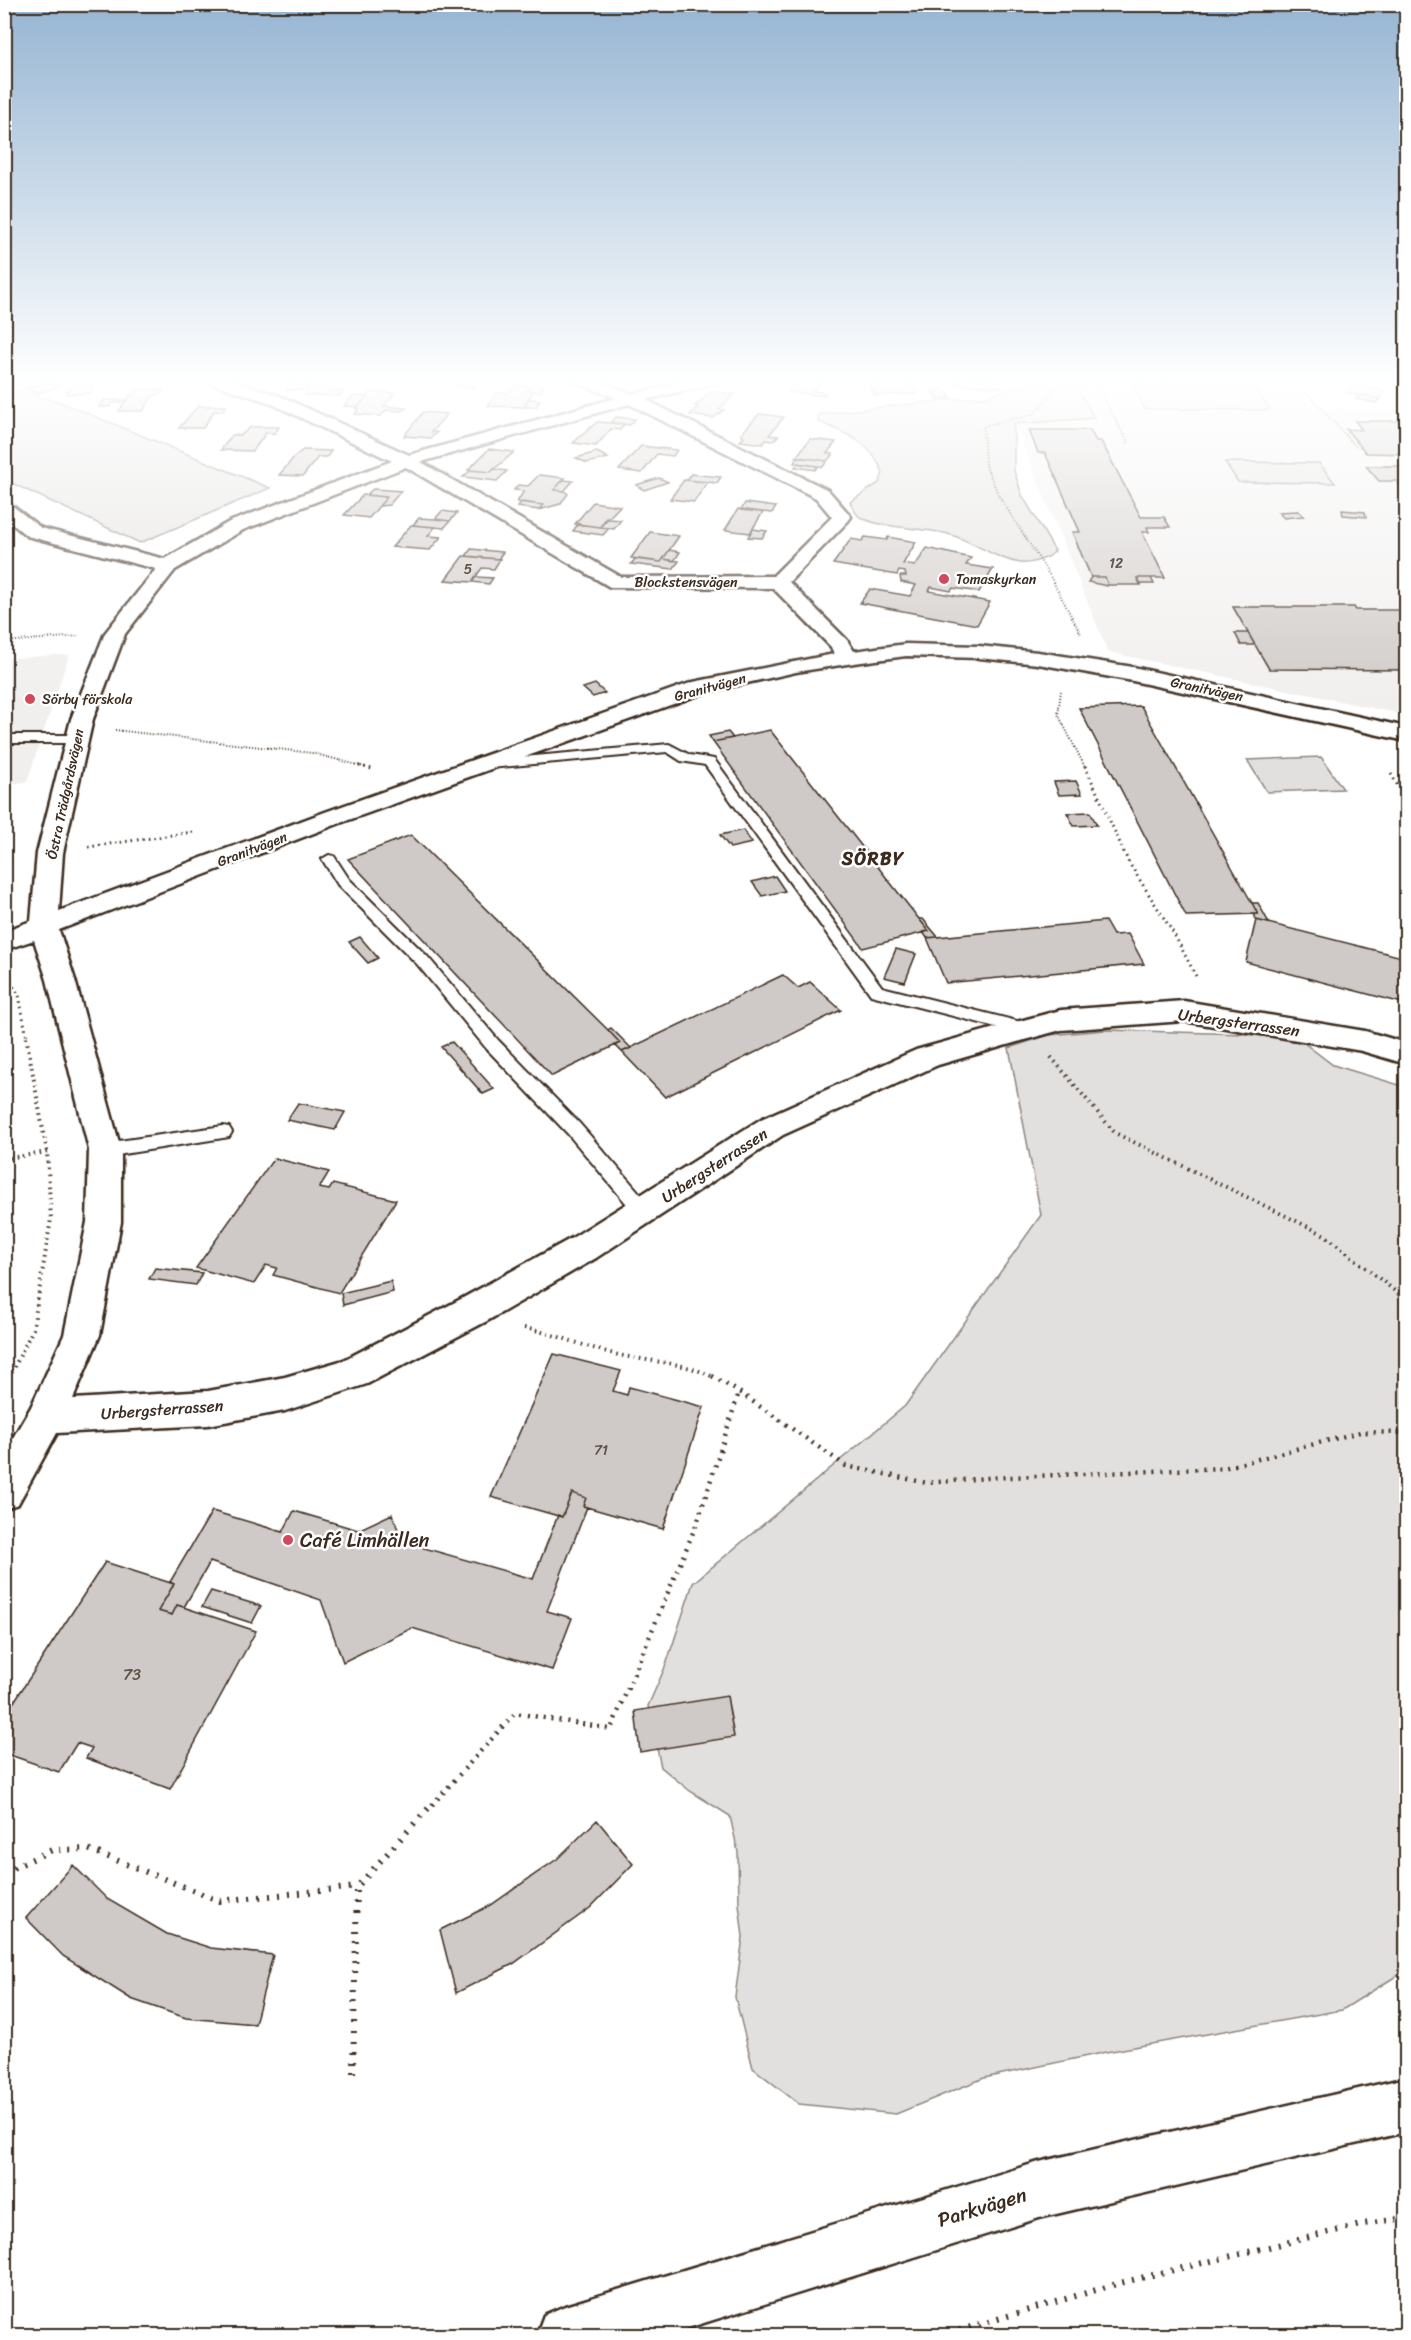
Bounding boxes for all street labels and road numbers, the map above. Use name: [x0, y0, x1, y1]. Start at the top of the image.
street label: Blockstensvägen: [634, 570, 738, 595]
street label: Granitvägen: [671, 666, 749, 709]
street label: Granitvägen: [1168, 670, 1246, 709]
street label: Östra Trädgårdsvägen: [39, 726, 92, 862]
street label: Granitvägen: [213, 824, 291, 874]
street label: Urbergsterrassen: [1176, 1000, 1302, 1045]
street label: Urbergsterrassen: [655, 1120, 774, 1211]
street label: Urbergsterrassen: [100, 1391, 225, 1428]
street label: Parkvägen: [933, 2177, 1031, 2238]

